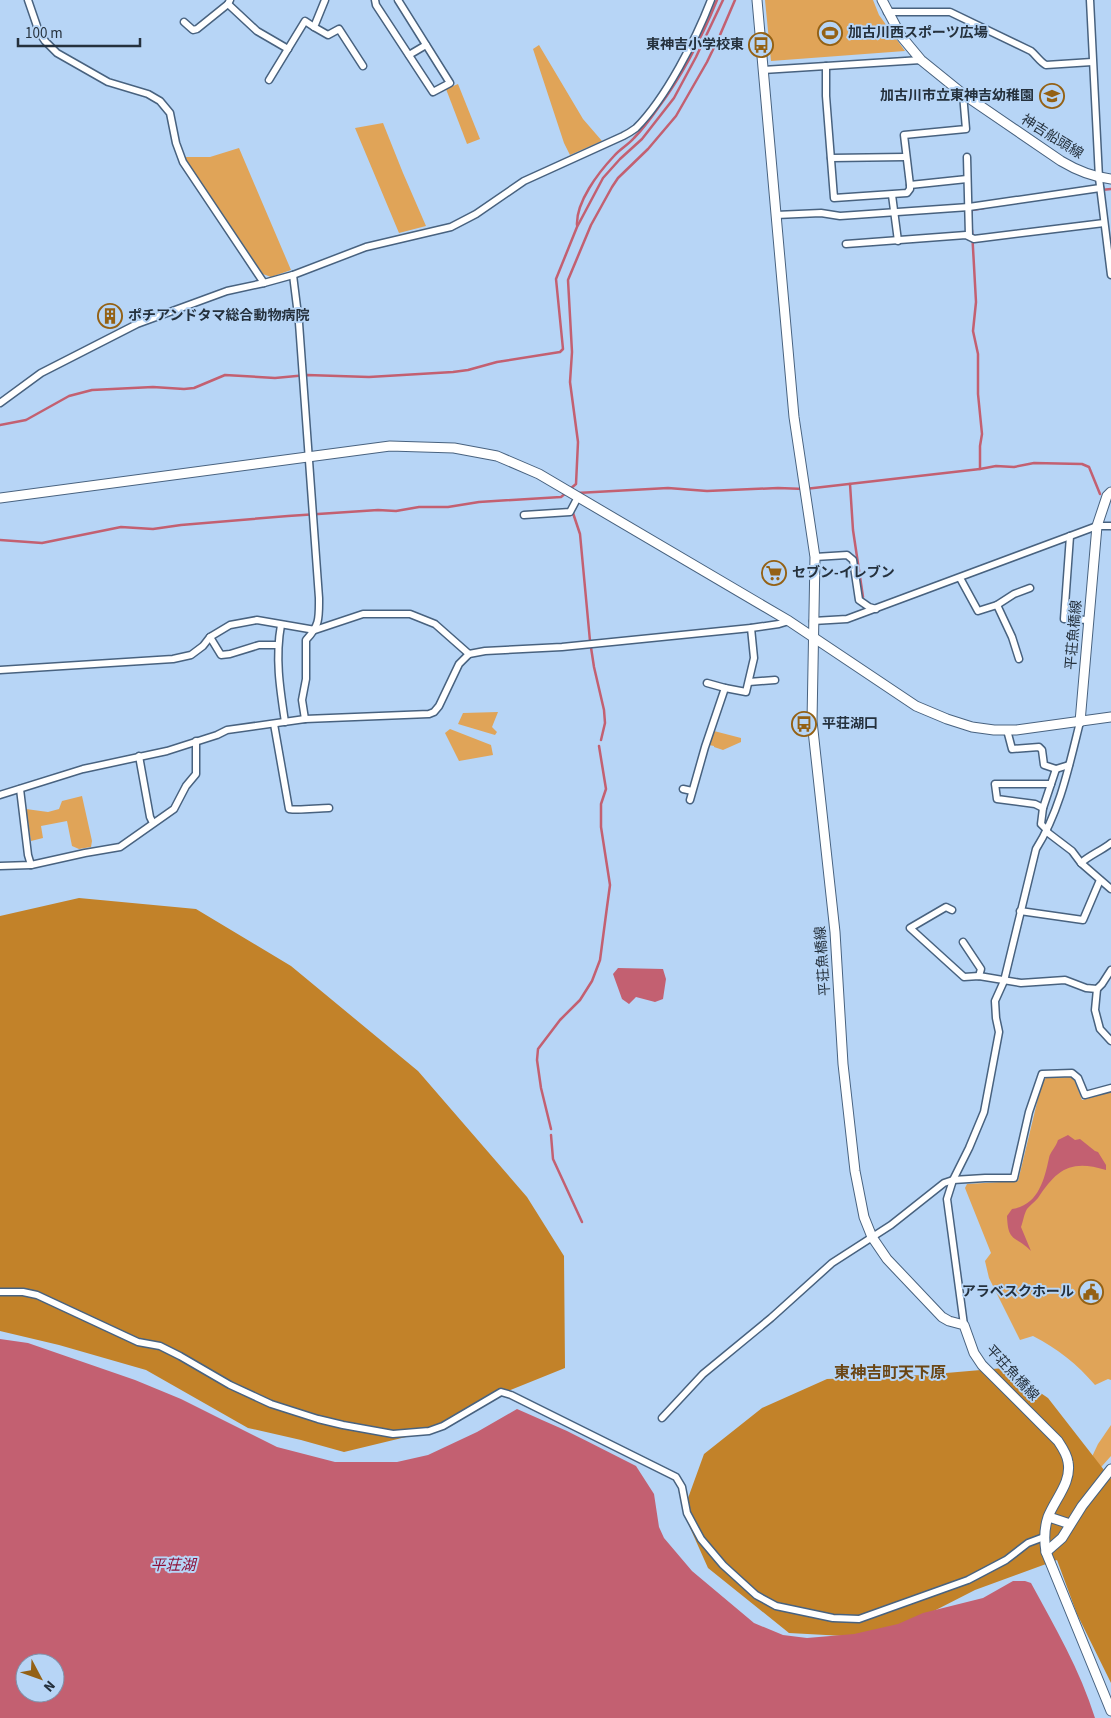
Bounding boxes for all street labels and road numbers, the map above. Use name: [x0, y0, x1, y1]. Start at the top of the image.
street label: 神吉船頭線: [1017, 110, 1087, 164]
street label: 平荘魚橋線: [1061, 599, 1087, 671]
street label: 平荘魚橋線: [811, 925, 835, 997]
street label: 平荘魚橋線: [981, 1341, 1043, 1405]

